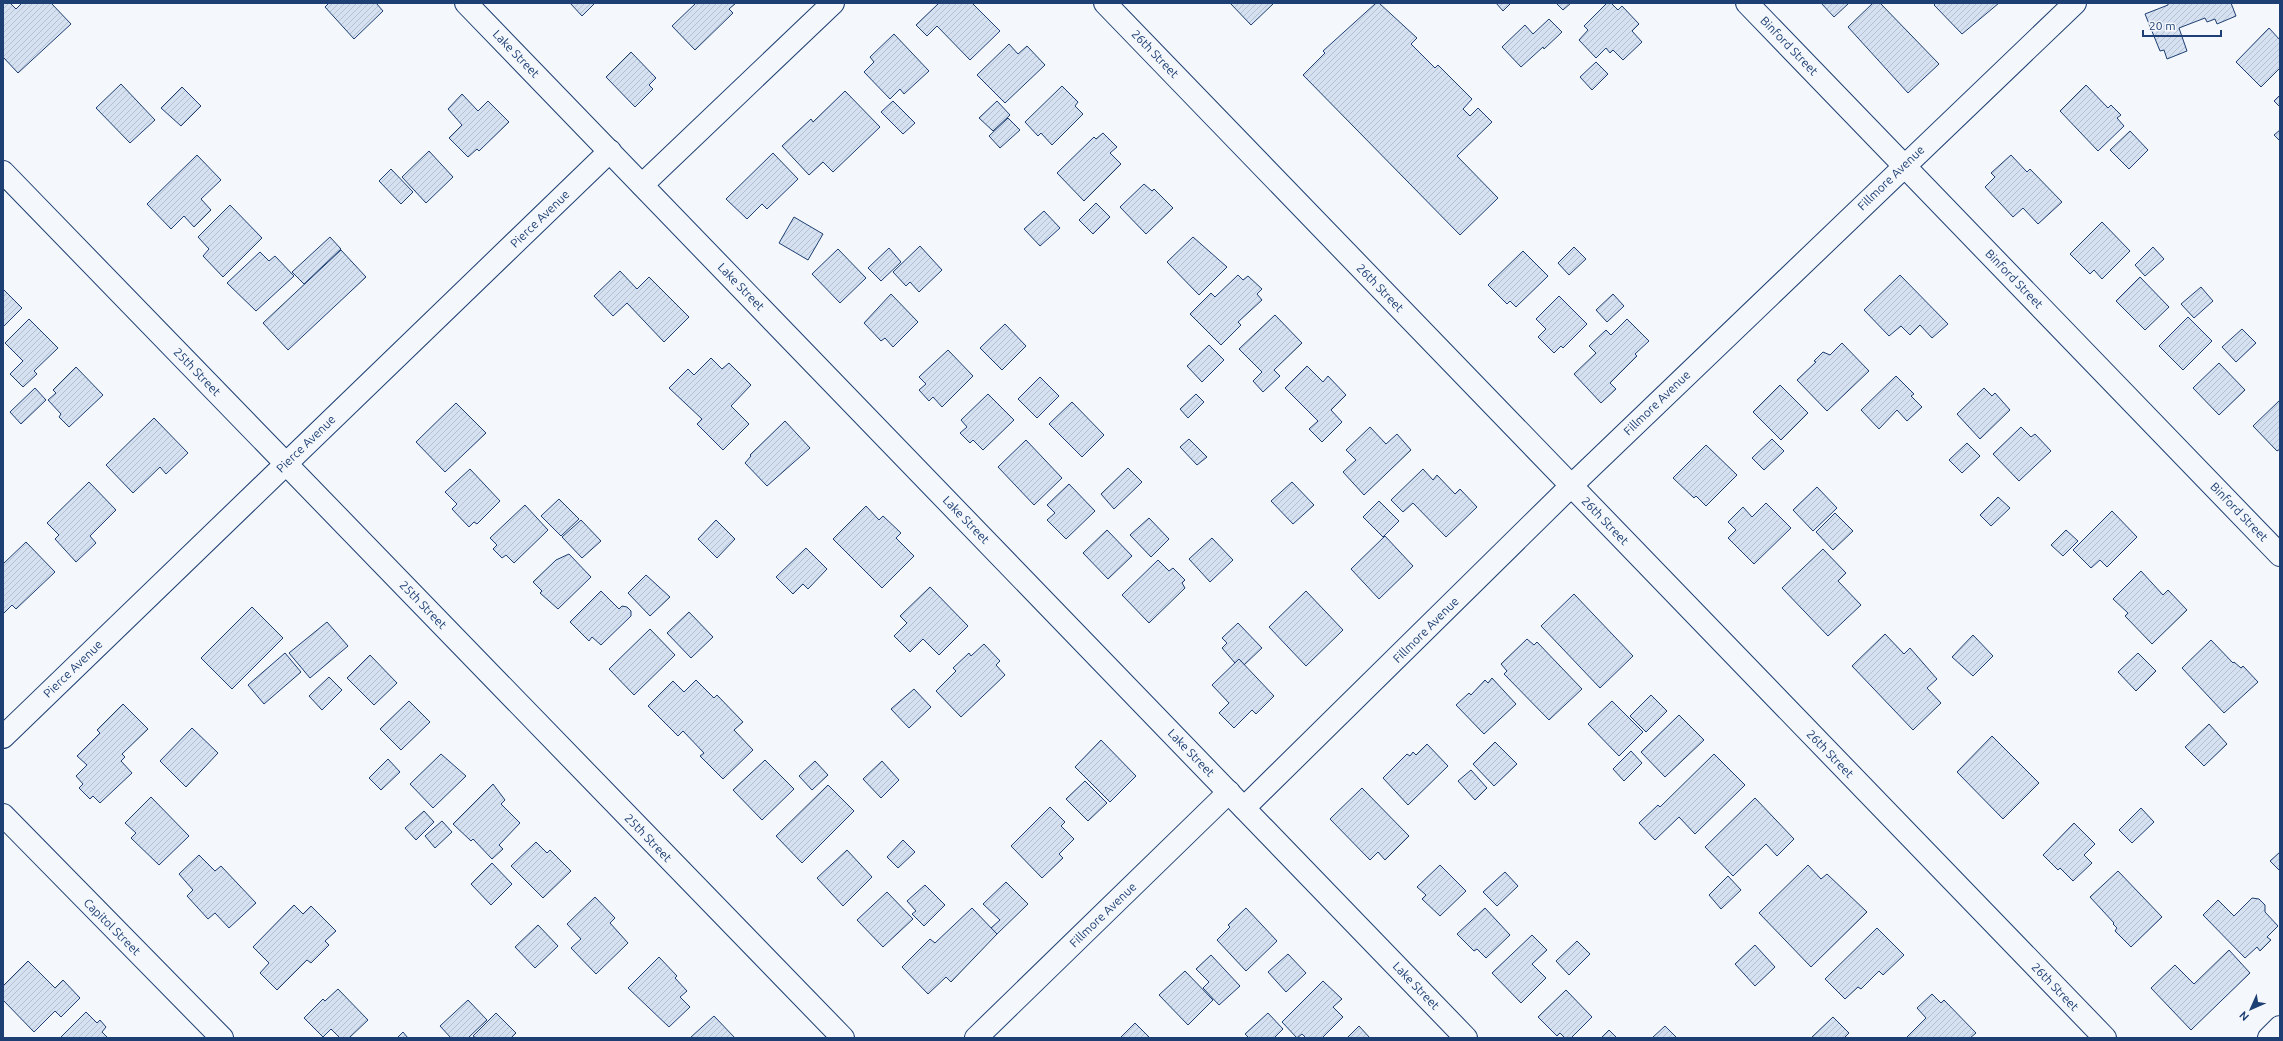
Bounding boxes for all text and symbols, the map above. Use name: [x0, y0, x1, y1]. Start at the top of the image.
scale bar: [2143, 12, 2221, 38]
street label: Binford Street: [1758, 14, 1821, 78]
text: 20 m: [2149, 19, 2176, 32]
street label: Lake Street: [490, 27, 542, 80]
street label: 26th Street: [1129, 27, 1182, 80]
street label: Fillmore Avenue: [1855, 143, 1927, 213]
street label: Pierce Avenue: [508, 187, 572, 250]
street label: Binford Street: [1983, 247, 2046, 311]
street label: Lake Street: [715, 260, 767, 313]
street label: 26th Street: [1354, 261, 1407, 314]
street label: 25th Street: [171, 345, 224, 398]
street label: Fillmore Avenue: [1621, 368, 1693, 438]
street label: Pierce Avenue: [274, 412, 338, 475]
street label: Binford Street: [2208, 480, 2271, 544]
street label: Lake Street: [940, 493, 992, 546]
street label: 26th Street: [1579, 494, 1632, 547]
street label: 25th Street: [397, 578, 450, 631]
street label: Fillmore Avenue: [1390, 594, 1461, 665]
street label: Pierce Avenue: [41, 637, 105, 700]
street label: Lake Street: [1165, 726, 1217, 779]
street label: 26th Street: [1804, 727, 1857, 780]
street label: 25th Street: [622, 811, 675, 864]
street label: Fillmore Avenue: [1067, 880, 1139, 950]
street label: Capitol Street: [81, 896, 144, 958]
street label: Lake Street: [1390, 959, 1442, 1012]
street label: 26th Street: [2029, 960, 2082, 1013]
north arrow: [2231, 989, 2271, 1029]
text: N: [2237, 1009, 2251, 1023]

